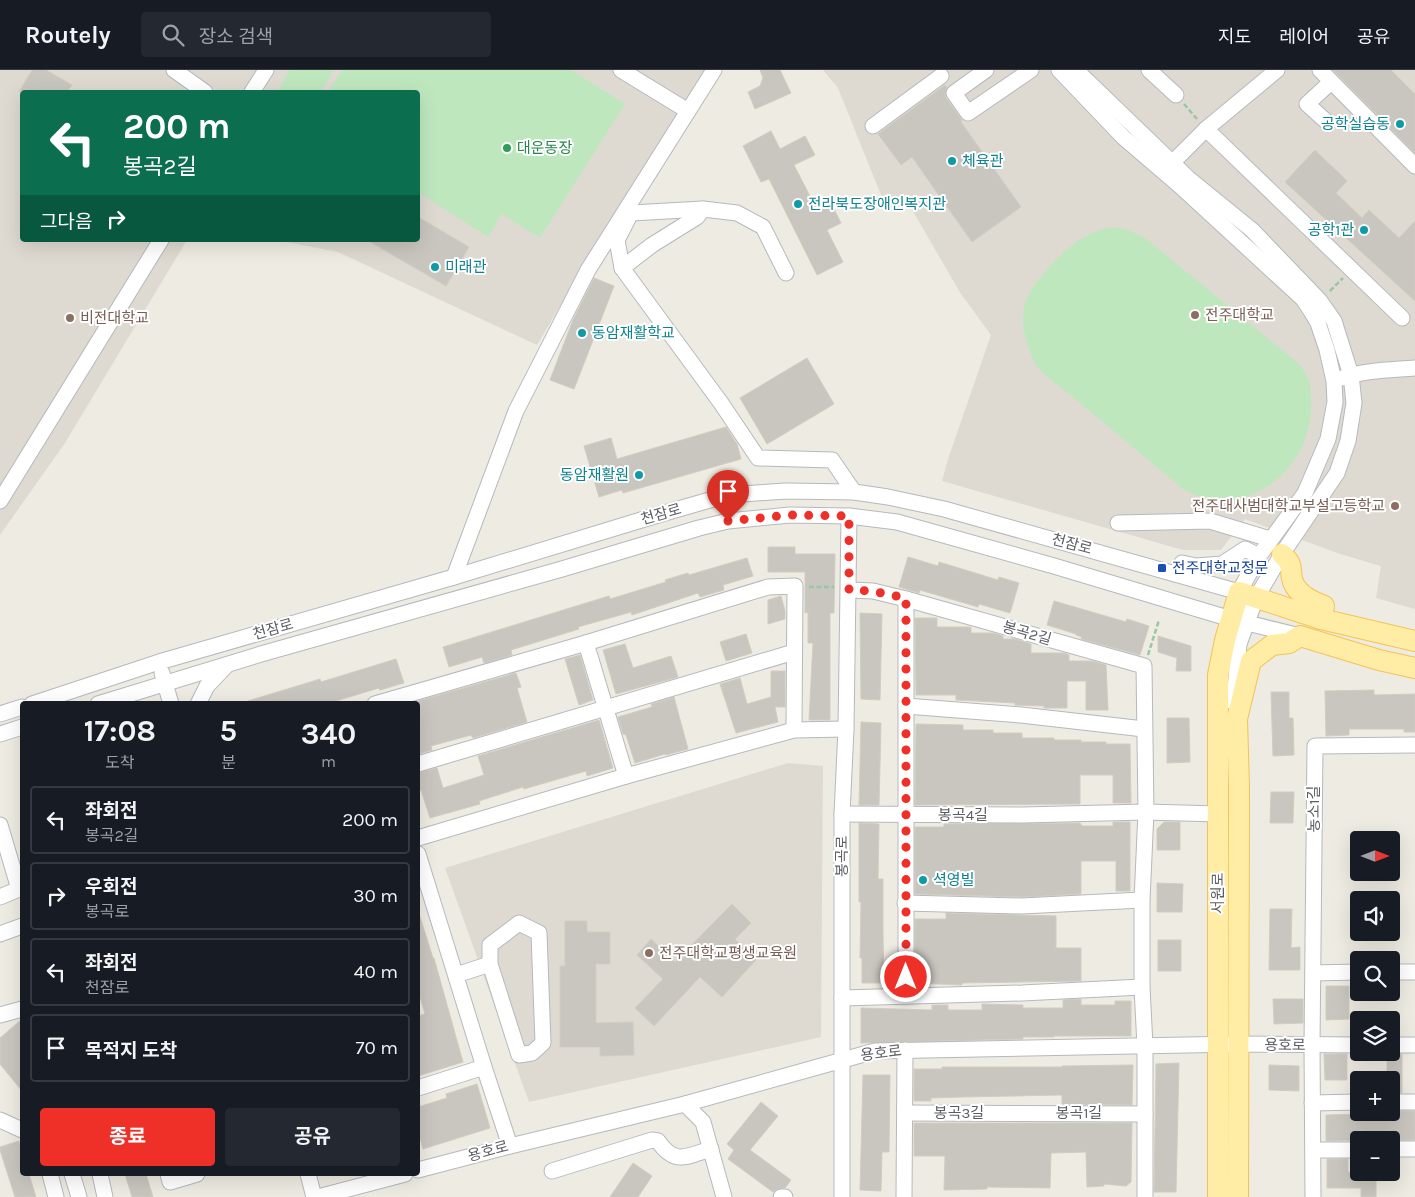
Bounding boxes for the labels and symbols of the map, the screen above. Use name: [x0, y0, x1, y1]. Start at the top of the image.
place label: 공학실습동: [1321, 115, 1390, 133]
marker: 공학실습동: [1394, 118, 1406, 130]
place label: 대운동장: [517, 139, 572, 157]
marker: 대운동장: [501, 142, 513, 154]
place label: 체육관: [962, 152, 1004, 170]
marker: 체육관: [946, 155, 958, 167]
place label: 전라북도장애인복지관: [808, 195, 946, 213]
marker: 전라북도장애인복지관: [792, 198, 804, 210]
place label: 공학1관: [1308, 221, 1354, 239]
marker: 공학1관: [1358, 224, 1370, 236]
place label: 미래관: [445, 258, 487, 276]
marker: 미래관: [429, 261, 441, 273]
place label: 전주대학교: [1205, 306, 1274, 324]
place label: 비전대학교: [80, 309, 149, 327]
marker: 전주대학교: [1189, 309, 1201, 321]
marker: 비전대학교: [64, 312, 76, 324]
place label: 동암재활학교: [592, 324, 675, 342]
marker: 동암재활학교: [576, 327, 588, 339]
place label: 동암재활원: [560, 466, 629, 484]
marker: 동암재활원: [633, 469, 645, 481]
pin: [707, 470, 749, 521]
place label: 전주대사범대학교부설고등학교: [1192, 497, 1385, 515]
street label: 천잠로: [639, 500, 683, 528]
marker: 전주대사범대학교부설고등학교: [1389, 500, 1401, 512]
street label: 천잠로: [1050, 530, 1094, 558]
place label: 전주대학교정문: [1172, 559, 1269, 577]
marker: 전주대학교정문: [1156, 562, 1168, 574]
street label: 천잠로: [251, 615, 295, 643]
street label: 봉곡2길: [1000, 617, 1054, 649]
street label: 농소1길: [1305, 786, 1323, 832]
street label: 봉곡4길: [938, 806, 988, 824]
north arrow: [1350, 831, 1400, 881]
street label: 봉곡로: [833, 835, 851, 877]
place label: 셕영빌: [933, 871, 974, 889]
street label: 서원로: [1209, 872, 1227, 914]
marker: 셕영빌: [917, 874, 929, 886]
place label: 전주대학교평생교육원: [659, 944, 797, 962]
marker: 전주대학교평생교육원: [643, 947, 655, 959]
position arrow: [879, 950, 931, 1002]
street label: 용호로: [1264, 1036, 1306, 1054]
street label: 용호로: [859, 1042, 903, 1064]
street label: 봉곡3길: [934, 1104, 984, 1122]
street label: 봉곡1길: [1056, 1104, 1102, 1122]
street label: 용호로: [466, 1137, 510, 1165]

